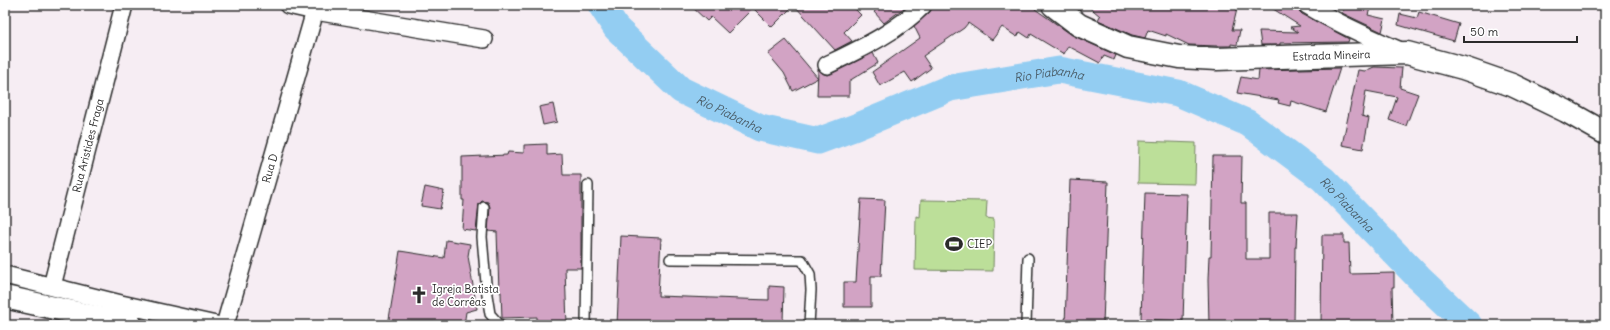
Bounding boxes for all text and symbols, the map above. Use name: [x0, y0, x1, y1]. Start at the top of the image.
scale bar: [1464, 18, 1577, 44]
text: 50 m: [1470, 24, 1499, 39]
street label: Estrada Mineira: [1292, 47, 1371, 64]
water label: Rio Piabanha: [1013, 62, 1086, 85]
water label: Rio Piabanha: [694, 91, 766, 136]
street label: Rua Aristides Fraga: [69, 97, 107, 194]
street label: Rua D: [259, 152, 281, 185]
water label: Rio Piabanha: [1317, 173, 1378, 236]
sports icon: CIEP: [944, 234, 964, 254]
place label: CIEP: [967, 237, 993, 251]
place label: Igreja Batista de Corrêas: [432, 282, 499, 309]
church icon: Igreja Batista de Corrêas: [409, 285, 429, 305]

